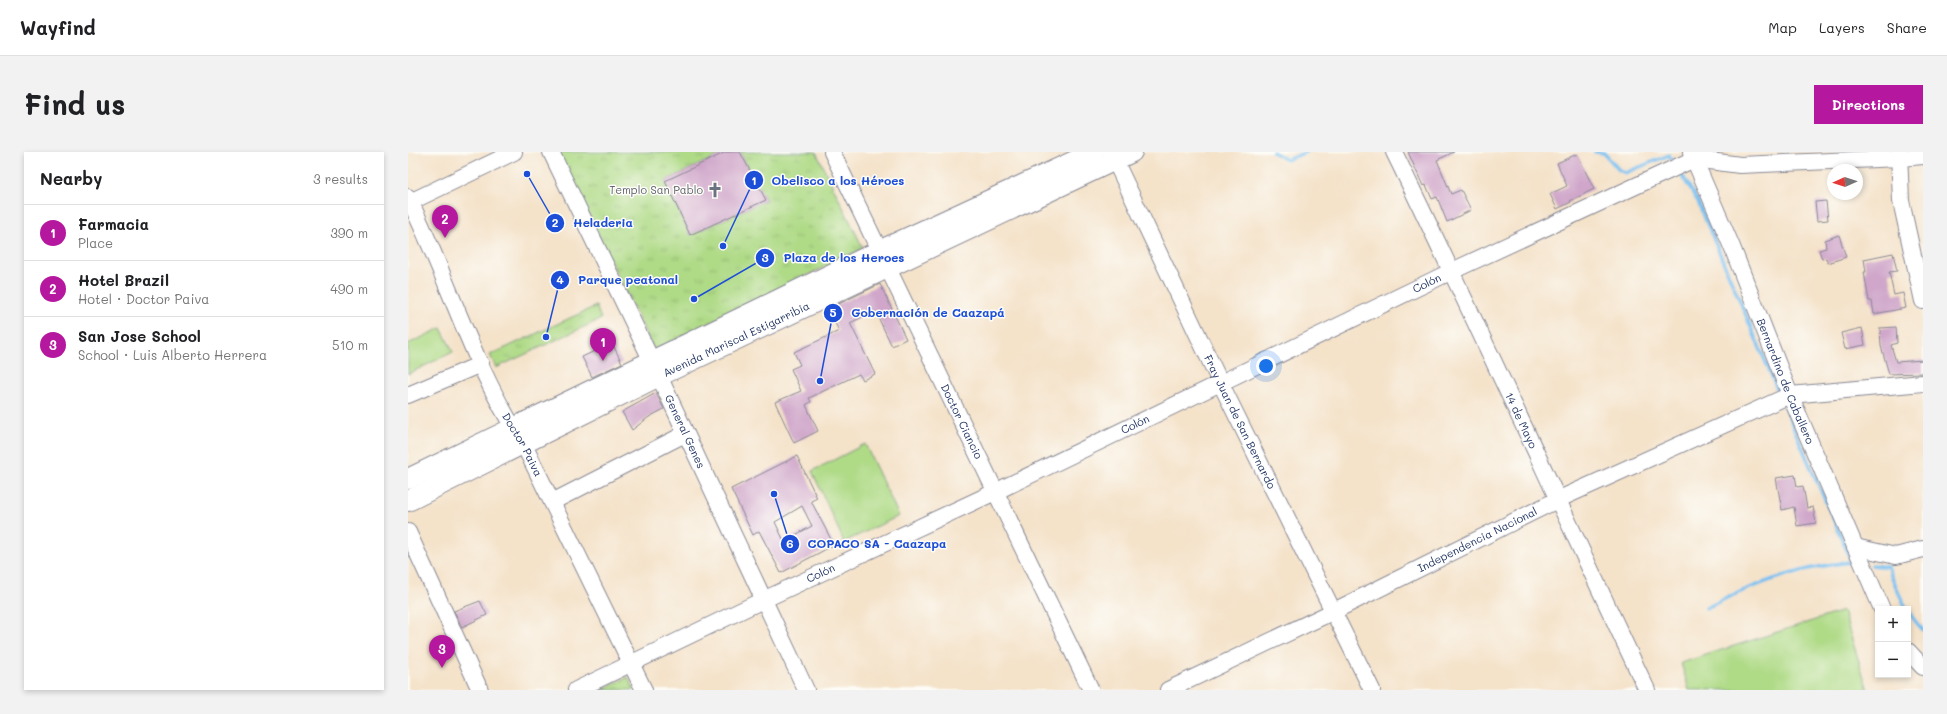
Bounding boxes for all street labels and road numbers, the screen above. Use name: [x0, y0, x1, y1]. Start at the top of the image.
street label: Colón: [1410, 270, 1443, 296]
street label: Avenida Mariscal Estigarribia: [660, 298, 812, 380]
street label: Bernardino de Caballero: [1754, 316, 1818, 447]
street label: Fray Juan de San Bernardo: [1201, 352, 1280, 492]
street label: Doctor Ciancio: [938, 381, 987, 462]
street label: 14 de Mayo: [1502, 390, 1541, 451]
street label: General Genes: [662, 392, 709, 471]
street label: Doctor Paiva: [499, 410, 546, 479]
street label: Colón: [1118, 411, 1152, 437]
street label: Independencia Nacional: [1415, 503, 1539, 575]
street label: Colón: [804, 560, 837, 586]

